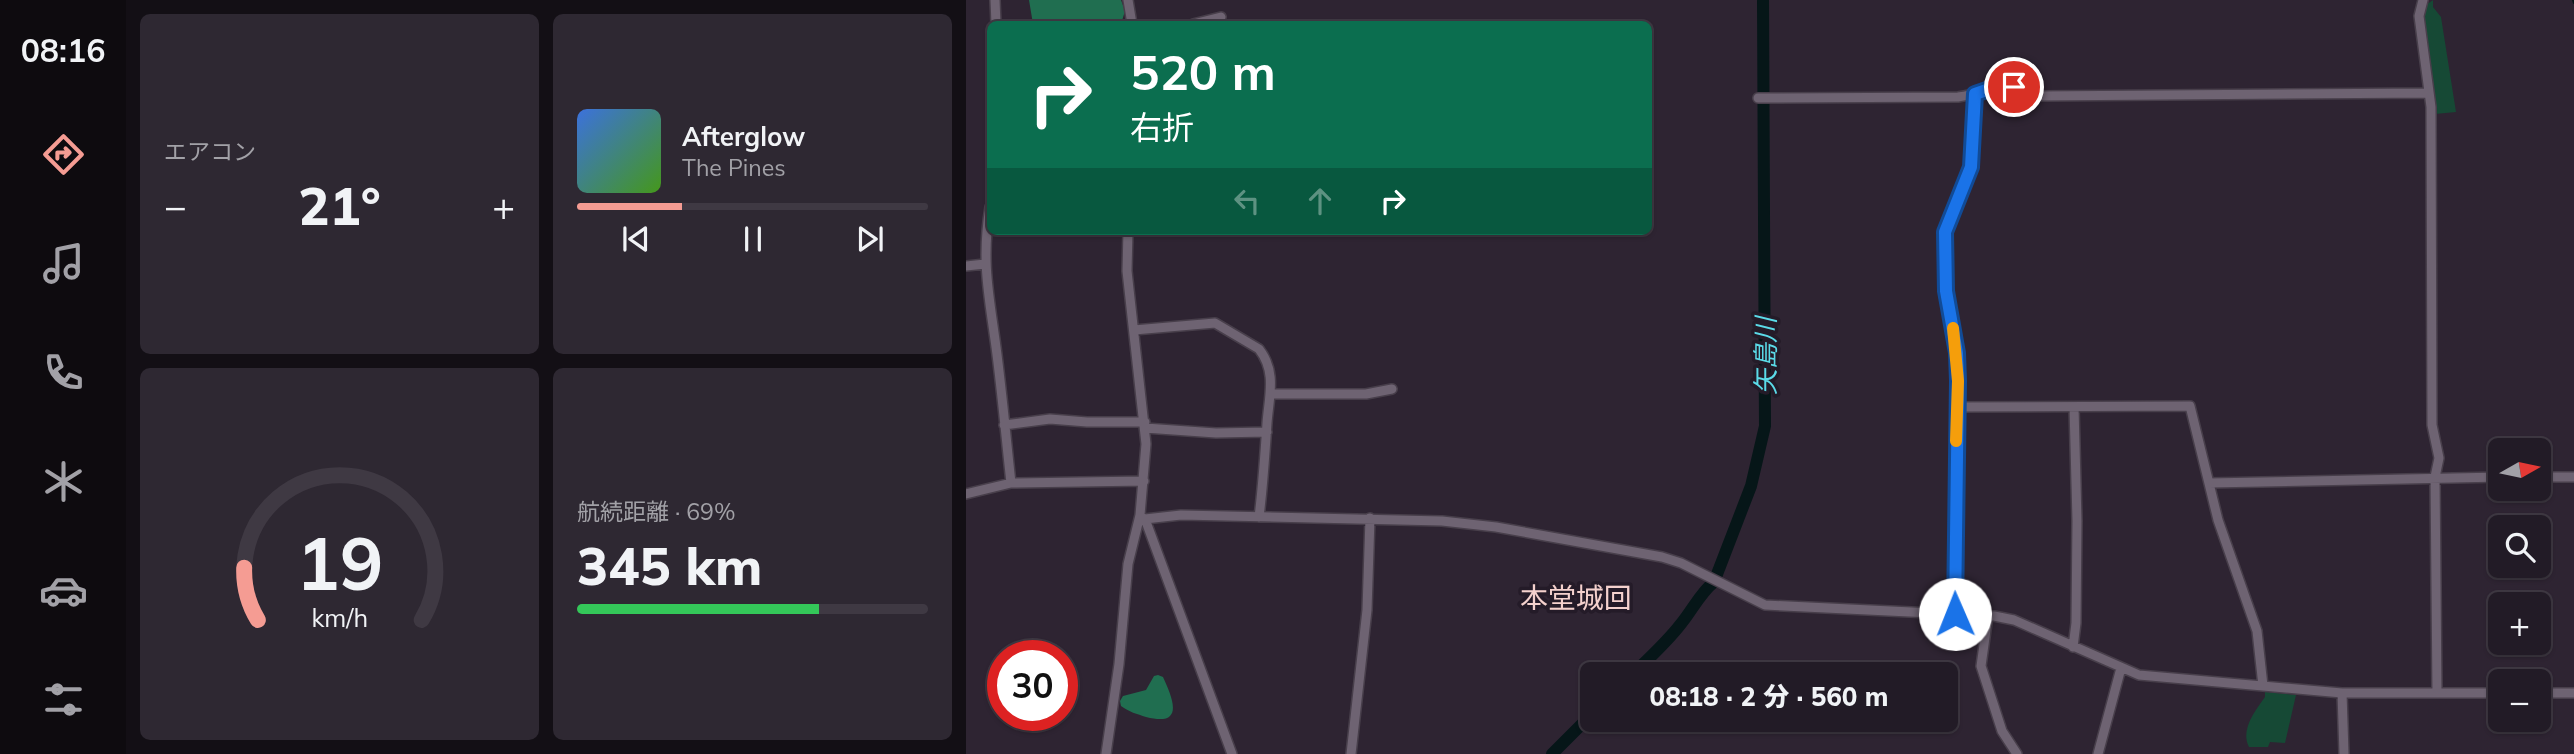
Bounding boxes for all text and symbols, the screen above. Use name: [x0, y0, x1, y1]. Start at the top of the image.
text: 08:16: [21, 30, 105, 70]
text: 520 m: [1130, 41, 1276, 102]
icon: right: [1015, 49, 1106, 140]
pin: [1984, 57, 2044, 117]
icon: arrive: [1995, 68, 2033, 106]
text: 右折: [1130, 107, 1194, 147]
text: Afterglow: [682, 120, 805, 153]
icon: directions: [39, 130, 88, 179]
text: エアコン: [164, 137, 256, 166]
text: The Pines: [682, 153, 786, 182]
text: 21°: [298, 173, 381, 238]
text: −: [164, 182, 187, 230]
text: +: [492, 182, 515, 230]
icon: left: [1228, 182, 1266, 220]
icon: ahead: [1301, 182, 1339, 220]
icon: right: [1374, 182, 1412, 220]
icon: previous: [617, 220, 655, 258]
icon: pause: [734, 220, 772, 258]
icon: next: [851, 220, 889, 258]
icon: music: [39, 239, 88, 288]
water label: 矢島川: [1749, 314, 1782, 395]
icon: phone: [39, 348, 88, 397]
north arrow: [2488, 438, 2552, 500]
map controls: [2488, 438, 2551, 732]
icon: climate: [39, 457, 88, 506]
text: 航続距離 · 69%: [577, 497, 735, 526]
button: search: [2488, 515, 2551, 578]
text: 19: [296, 517, 383, 608]
text: 345 km: [577, 533, 762, 598]
icon: car: [39, 566, 88, 615]
position arrow: [1918, 577, 1992, 651]
district label: 本堂城回: [1520, 580, 1632, 615]
button: +: [2488, 592, 2551, 655]
text: km/h: [311, 602, 368, 633]
speed limit sign: 30: [987, 640, 1078, 731]
button: −: [2488, 669, 2551, 732]
icon: filters: [39, 675, 88, 724]
text: 08:18 · 2 分 · 560 m: [1650, 680, 1888, 713]

